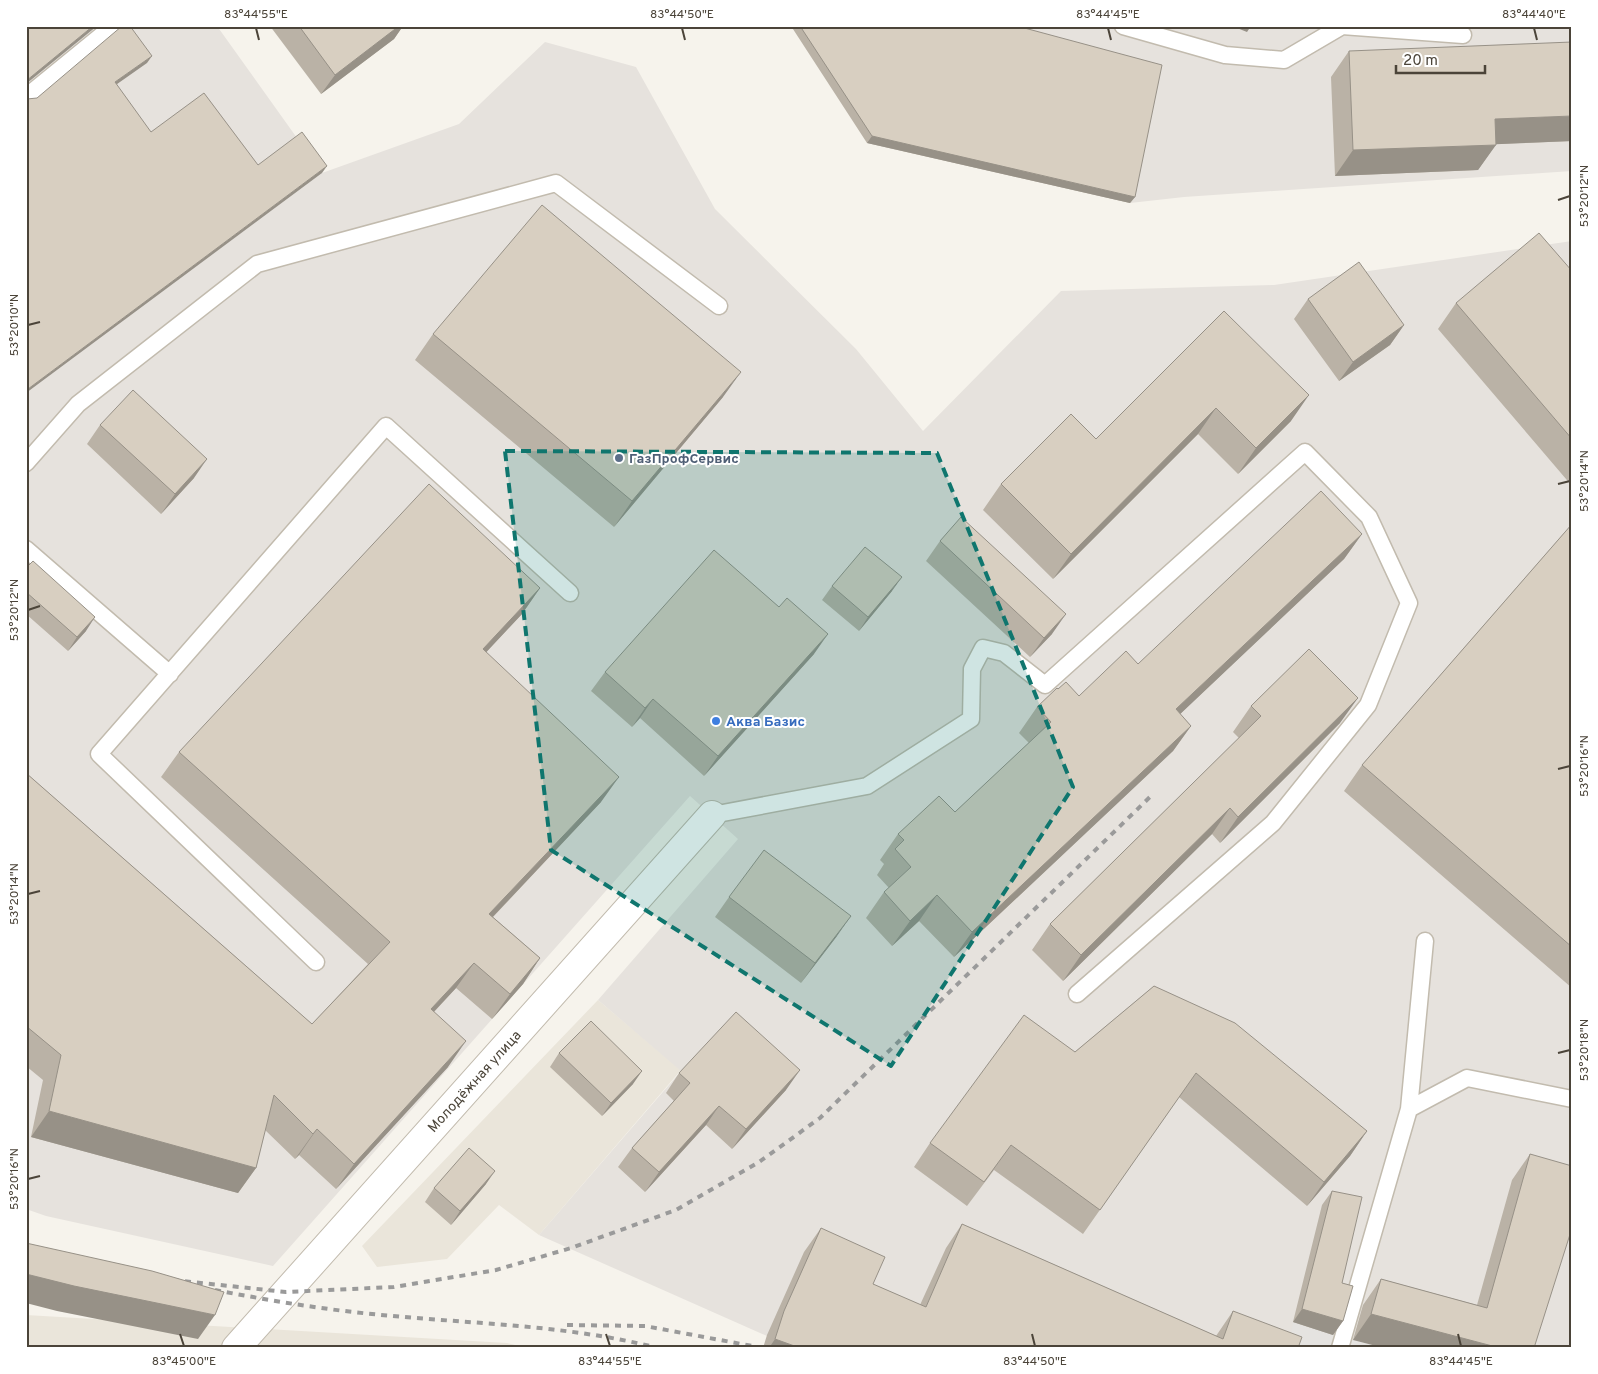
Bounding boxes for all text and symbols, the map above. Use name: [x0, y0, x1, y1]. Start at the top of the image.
text: 83°44'55"E: [224, 7, 288, 23]
text: 83°44'50"E: [650, 7, 714, 23]
text: 83°44'45"E: [1076, 7, 1140, 23]
text: 83°44'40"E: [1502, 7, 1566, 23]
scale bar: [1396, 42, 1484, 74]
text: 20 m: [1403, 52, 1438, 71]
text: 53°20'12"N: [1577, 165, 1593, 227]
text: 53°20'10"N: [7, 294, 23, 356]
text: 53°20'14"N: [1577, 450, 1593, 512]
place label: ГазПрофСервис: [629, 451, 739, 468]
marker: ГазПрофСервис: [613, 452, 625, 464]
text: 53°20'12"N: [7, 579, 23, 641]
place label: Аква Базис: [726, 714, 805, 731]
marker: Аква Базис: [710, 715, 722, 727]
text: 53°20'16"N: [1577, 735, 1593, 797]
text: 53°20'14"N: [7, 863, 23, 925]
text: 53°20'18"N: [1577, 1019, 1593, 1081]
street label: Молодёжная улица: [425, 1027, 525, 1137]
text: 53°20'16"N: [7, 1148, 23, 1210]
text: 83°45'00"E: [152, 1354, 216, 1370]
text: 83°44'55"E: [578, 1354, 642, 1370]
text: 83°44'50"E: [1003, 1354, 1067, 1370]
text: 83°44'45"E: [1429, 1354, 1493, 1370]

